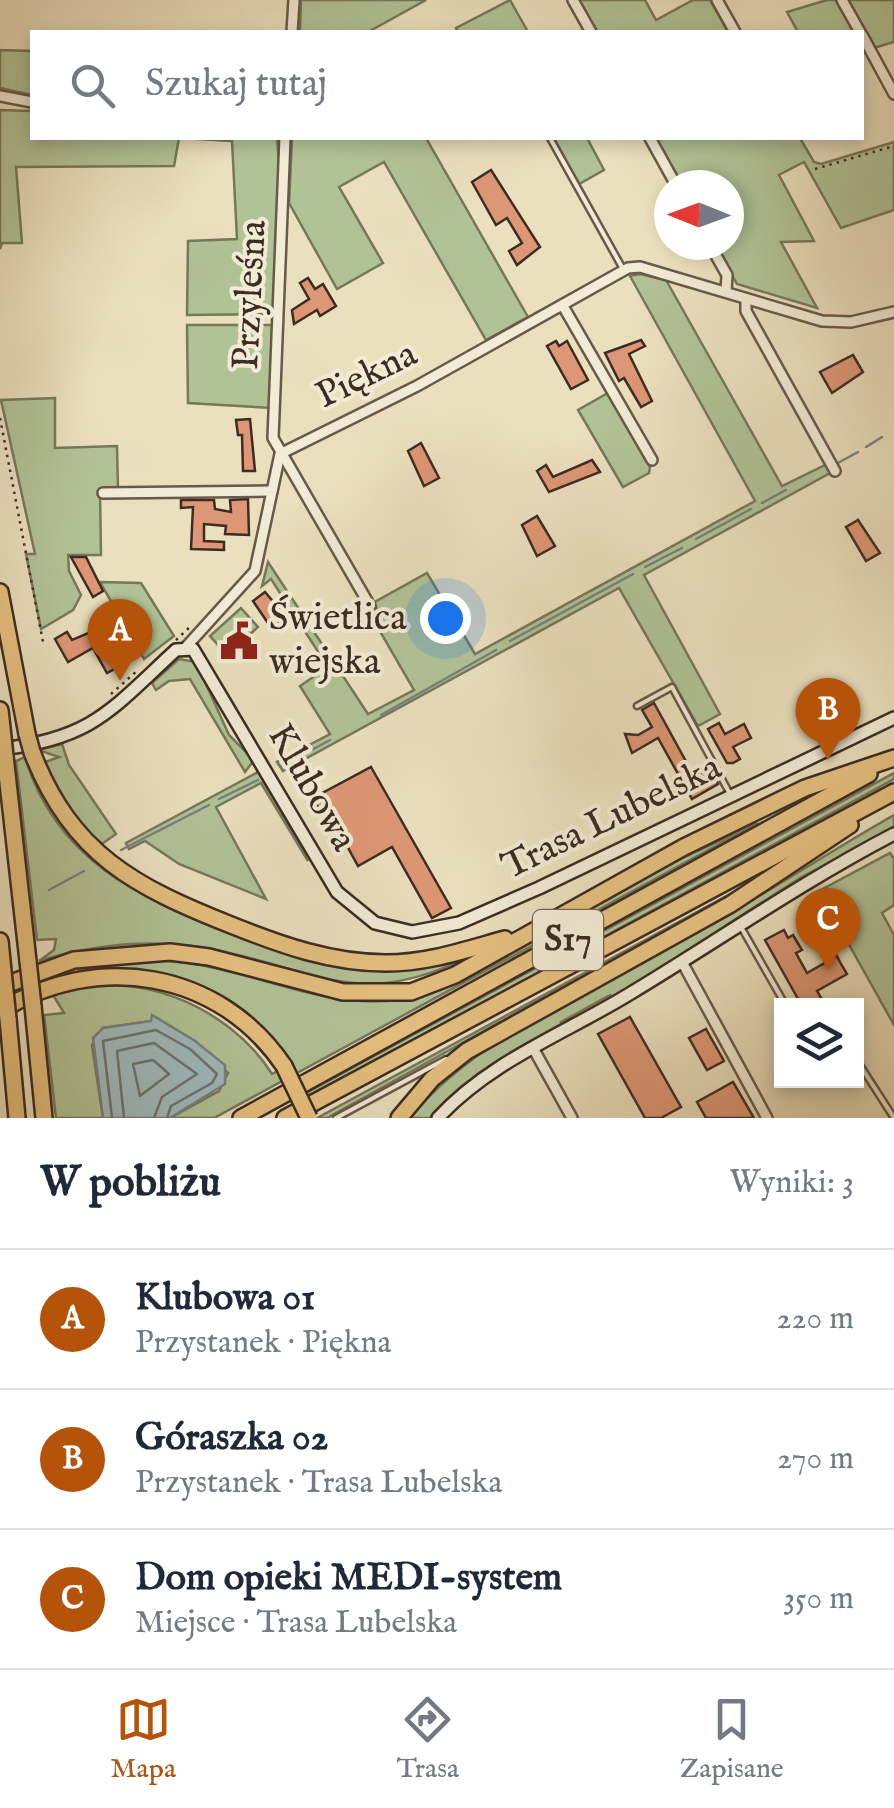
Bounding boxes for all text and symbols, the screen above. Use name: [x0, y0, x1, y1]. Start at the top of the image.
search box: [30, 30, 864, 140]
icon: search: [65, 58, 120, 113]
text: Szukaj tutaj: [145, 61, 327, 109]
north arrow: [654, 170, 744, 260]
street label: Przyleśna: [223, 219, 279, 371]
street label: Piękna: [309, 331, 426, 421]
your location: [420, 593, 471, 644]
place label: Świetlica wiejska: [269, 594, 407, 687]
pin: A: [88, 598, 152, 681]
public building icon: Świetlica wiejska: [218, 620, 260, 662]
pin: B: [796, 678, 860, 760]
street label: Klubowa: [255, 716, 367, 861]
street label: Trasa Lubelska: [494, 744, 730, 892]
pin: C: [796, 888, 860, 970]
road number: S17: [533, 910, 603, 970]
map controls: [774, 998, 864, 1088]
button: layers: [774, 998, 864, 1088]
text: W pobliżu: [40, 1157, 221, 1210]
text: Wyniki: 3: [729, 1163, 854, 1204]
text: Klubowa 01: [135, 1275, 315, 1323]
text: A: [62, 1299, 83, 1340]
text: 220 m: [777, 1299, 854, 1340]
text: Przystanek · Piękna: [135, 1323, 391, 1364]
text: Góraszka 02: [135, 1415, 328, 1463]
text: B: [62, 1439, 83, 1480]
text: 270 m: [777, 1439, 854, 1480]
text: Przystanek · Trasa Lubelska: [135, 1463, 502, 1504]
text: Dom opieki MEDI-system: [135, 1555, 562, 1603]
text: C: [61, 1579, 84, 1620]
text: 350 m: [783, 1579, 854, 1620]
text: Miejsce · Trasa Lubelska: [135, 1603, 457, 1644]
tab: Mapa: [110, 1692, 176, 1787]
tab: Trasa: [397, 1692, 459, 1787]
tab: Zapisane: [680, 1692, 784, 1787]

